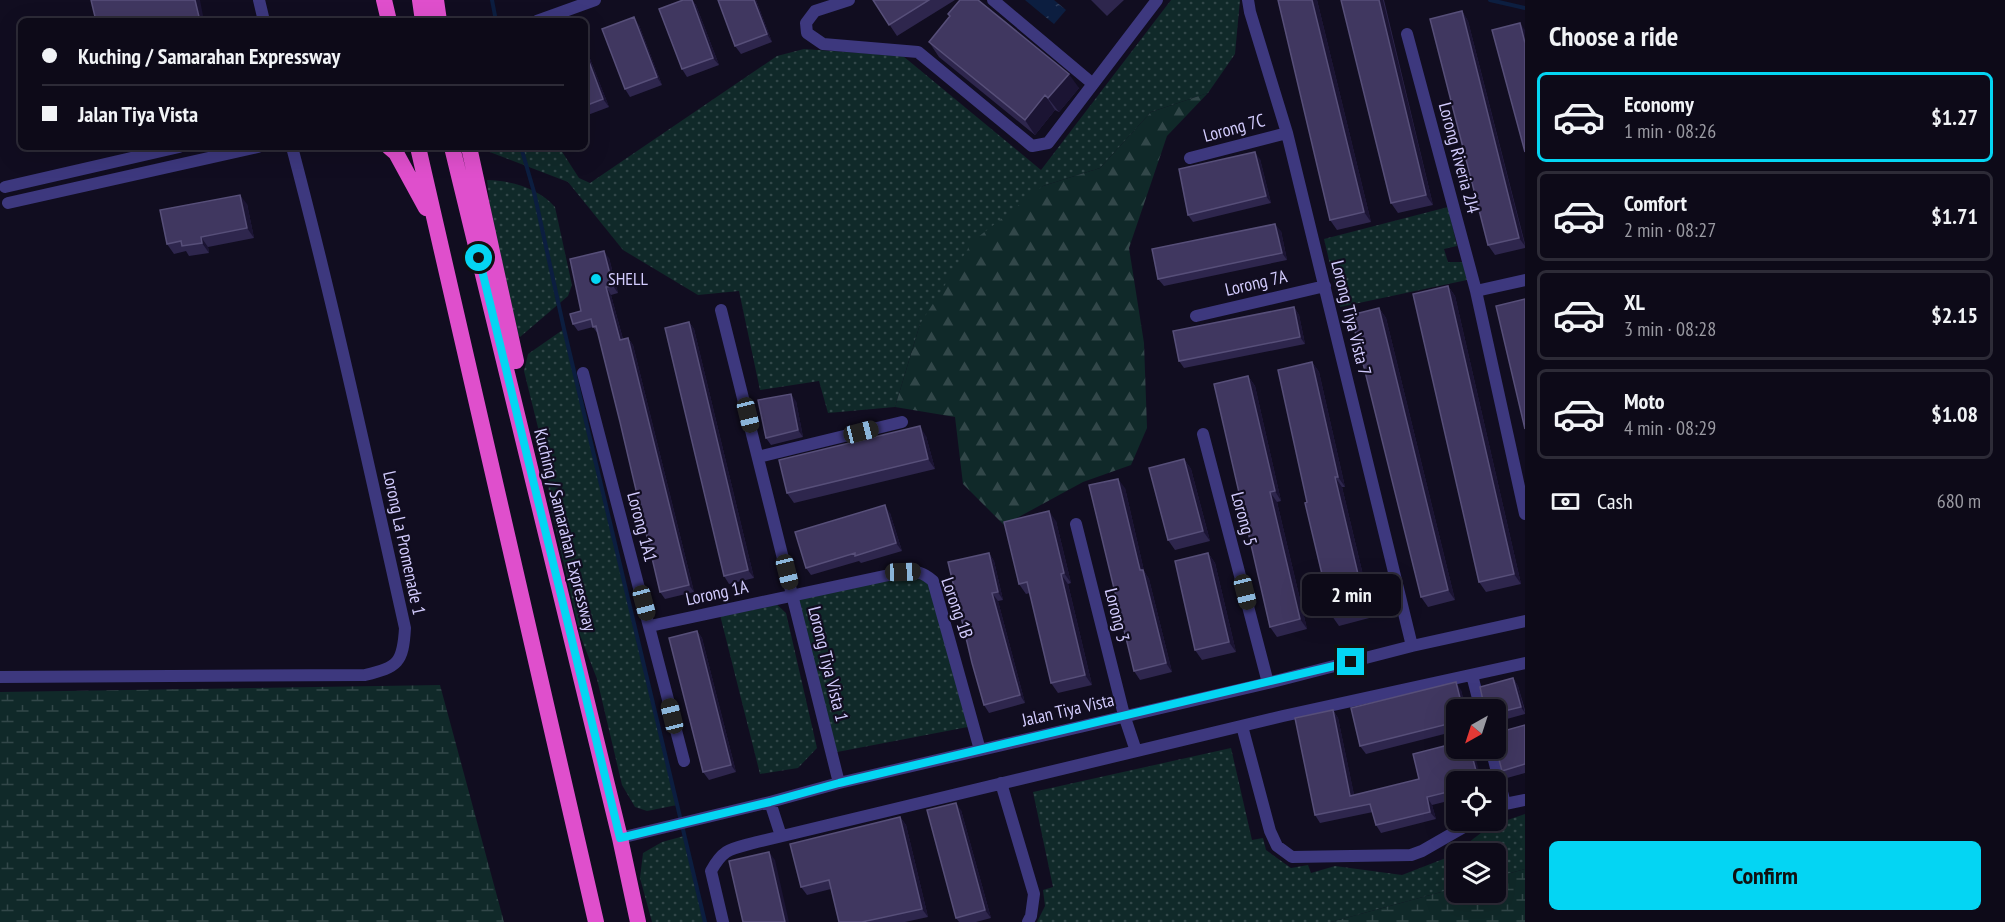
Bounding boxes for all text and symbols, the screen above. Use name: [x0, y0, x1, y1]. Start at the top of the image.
text: Choose a ride: [1549, 19, 1678, 53]
text: Kuching / Samarahan Expressway: [78, 42, 340, 70]
icon: car: [1552, 90, 1606, 144]
text: Economy: [1624, 90, 1694, 118]
text: Jalan Tiya Vista: [78, 100, 198, 128]
street label: Lorong Riveria 2J4: [1434, 100, 1485, 216]
text: $1.27: [1931, 103, 1978, 131]
street label: Lorong 7C: [1201, 108, 1267, 147]
text: 1 min · 08:26: [1624, 118, 1716, 144]
icon: car: [1552, 189, 1606, 243]
text: Comfort: [1624, 189, 1687, 217]
text: $1.71: [1931, 202, 1978, 230]
text: 2 min · 08:27: [1624, 217, 1716, 243]
route start: [465, 244, 492, 271]
street label: Lorong Tiya Vista 7: [1326, 258, 1377, 378]
street label: Lorong 7A: [1223, 264, 1290, 301]
place label: SHELL: [608, 267, 649, 290]
marker: SHELL: [589, 272, 603, 286]
icon: car: [1552, 288, 1606, 342]
text: XL: [1624, 288, 1645, 316]
text: $2.15: [1931, 301, 1978, 329]
text: 3 min · 08:28: [1624, 316, 1716, 342]
icon: car: [1552, 387, 1606, 441]
text: Moto: [1624, 387, 1665, 415]
car: [735, 395, 761, 435]
text: $1.08: [1931, 400, 1978, 428]
text: 4 min · 08:29: [1624, 415, 1716, 441]
car: [841, 419, 881, 445]
street label: Kuching / Samarahan Expressway: [529, 426, 602, 634]
street label: Lorong La Promenade 1: [378, 469, 431, 617]
icon: cash: [1549, 485, 1582, 518]
text: Cash: [1597, 487, 1633, 515]
text: 680 m: [1937, 488, 1981, 514]
street label: Lorong 1A1: [622, 489, 663, 564]
street label: Lorong 5: [1226, 489, 1263, 548]
car: [774, 552, 800, 592]
car: [885, 562, 921, 582]
car: [1232, 572, 1258, 612]
street label: Lorong 1B: [936, 574, 979, 641]
street label: Lorong 1A: [684, 575, 751, 610]
callout: 2 min: [1302, 575, 1400, 617]
text: 2 min: [1331, 582, 1372, 608]
car: [631, 583, 657, 623]
street label: Lorong 3: [1100, 586, 1135, 644]
street label: Lorong Tiya Vista 1: [803, 604, 854, 724]
route end: [1337, 648, 1364, 675]
street label: Jalan Tiya Vista: [1019, 688, 1116, 732]
car: [659, 696, 685, 736]
north arrow: [1446, 699, 1506, 759]
map controls: [1446, 699, 1506, 903]
button: locate: [1446, 771, 1506, 831]
button: Confirm: [1549, 841, 1981, 910]
button: layers: [1446, 843, 1506, 903]

